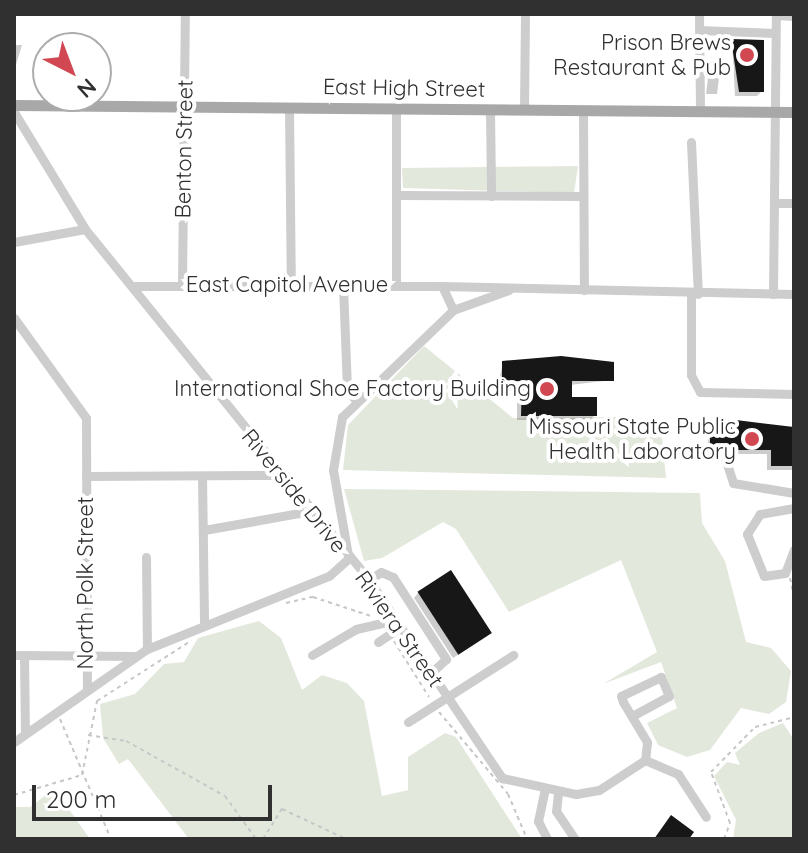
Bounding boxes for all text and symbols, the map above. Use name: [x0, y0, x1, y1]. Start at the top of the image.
place label: Prison Brews Restaurant & Pub: [553, 29, 731, 80]
north arrow: [32, 32, 112, 112]
marker: Prison Brews Restaurant & Pub: [738, 46, 756, 64]
text: N: [71, 73, 102, 104]
street label: East High Street: [323, 73, 485, 103]
street label: Benton Street: [170, 79, 198, 219]
street label: East Capitol Avenue: [186, 272, 388, 298]
place label: International Shoe Factory Building: [174, 376, 531, 402]
marker: International Shoe Factory Building: [538, 380, 556, 398]
place label: Missouri State Public Health Laboratory: [529, 413, 736, 464]
street label: Riverside Drive: [236, 424, 352, 558]
marker: Missouri State Public Health Laboratory: [743, 430, 761, 448]
street label: North Polk Street: [73, 497, 99, 669]
street label: Riviera Street: [349, 566, 449, 692]
scale bar: [36, 769, 276, 819]
text: 200 m: [46, 784, 116, 814]

